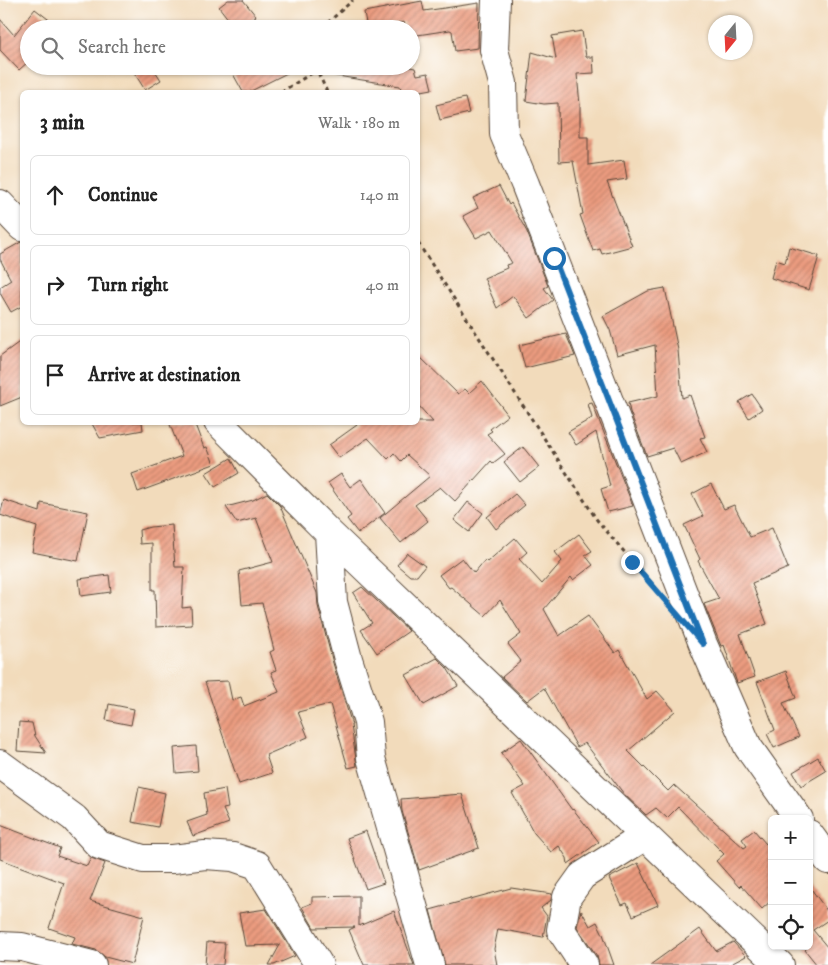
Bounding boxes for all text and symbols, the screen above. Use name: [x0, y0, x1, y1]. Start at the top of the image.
north arrow: [708, 15, 753, 60]
search box: [20, 20, 420, 75]
icon: search: [38, 34, 66, 62]
text: Search here: [78, 36, 166, 59]
text: 3 min: [40, 110, 85, 136]
text: Walk · 180 m: [318, 113, 400, 133]
icon: ahead: [41, 181, 69, 209]
text: Continue: [88, 184, 158, 207]
text: 140 m: [360, 185, 399, 205]
route start: [543, 247, 566, 270]
icon: right: [41, 271, 69, 299]
text: Turn right: [88, 274, 168, 297]
text: 40 m: [366, 275, 399, 295]
icon: arrive: [41, 361, 69, 389]
text: Arrive at destination: [88, 364, 240, 387]
route end: [621, 551, 644, 574]
map controls: [768, 815, 813, 950]
button: +: [768, 815, 813, 860]
button: −: [768, 860, 813, 905]
button: locate: [768, 905, 813, 950]

